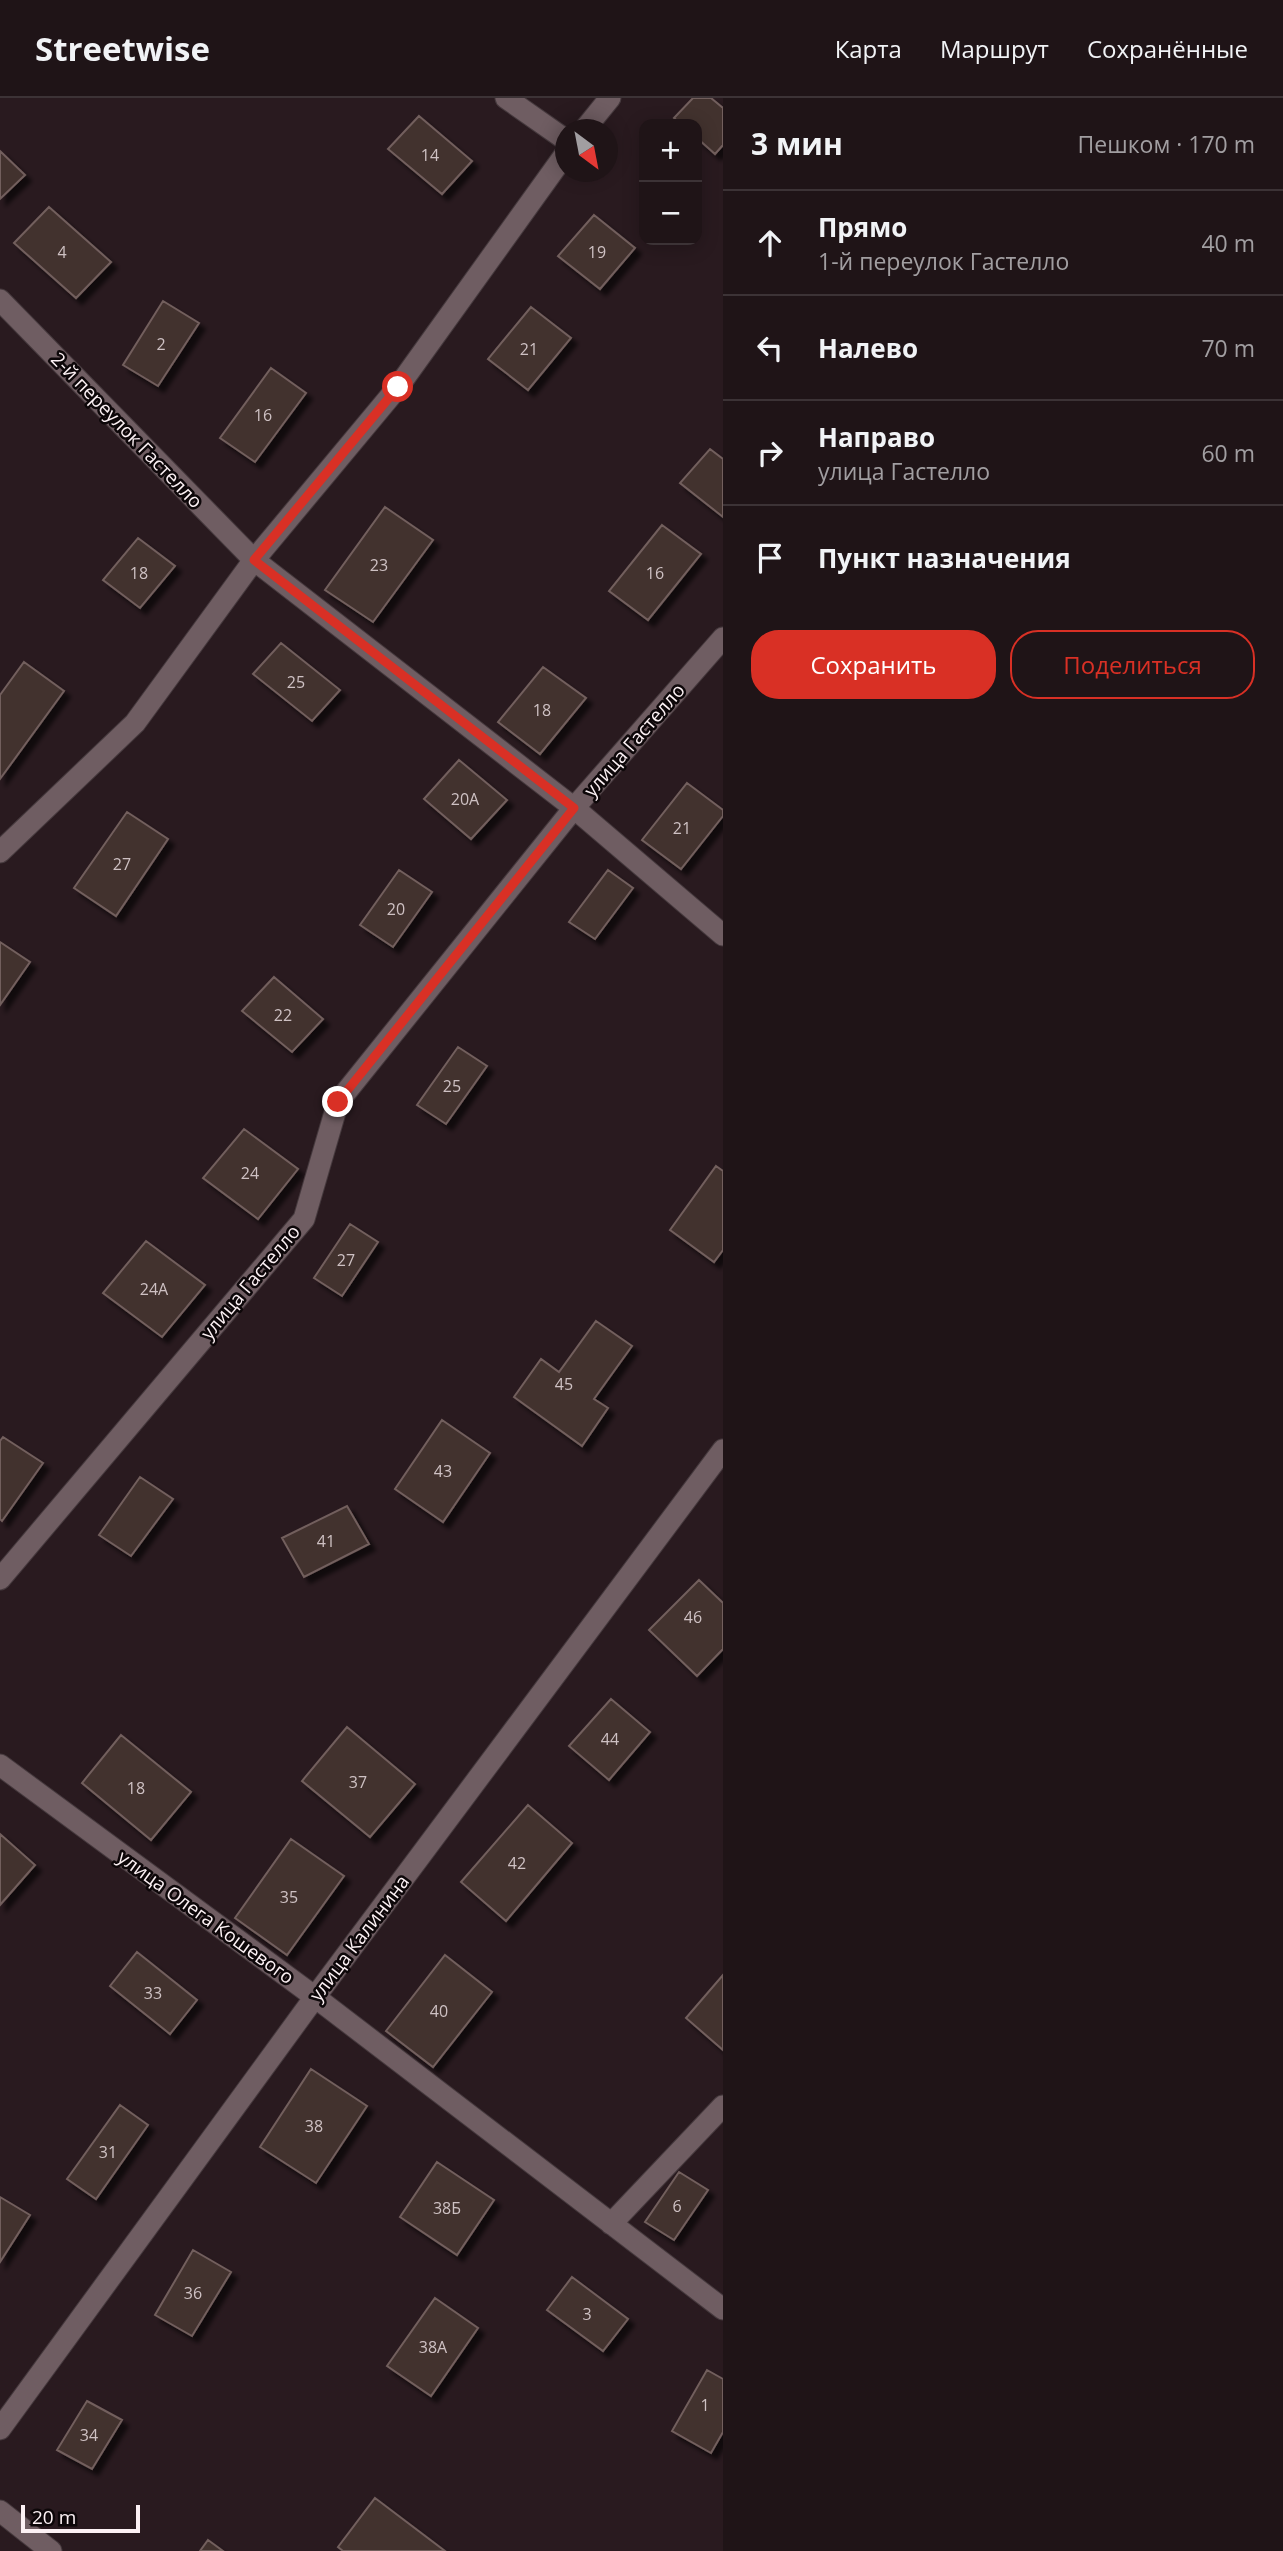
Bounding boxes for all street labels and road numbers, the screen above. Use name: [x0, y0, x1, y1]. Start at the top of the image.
street label: 2-й переулок Гастелло: [46, 346, 208, 514]
street label: улица Гастелло: [578, 678, 690, 802]
street label: улица Гастелло: [194, 1219, 306, 1345]
street label: улица Олега Кошевого: [112, 1844, 300, 1990]
street label: улица Калинина: [303, 1870, 415, 2006]

